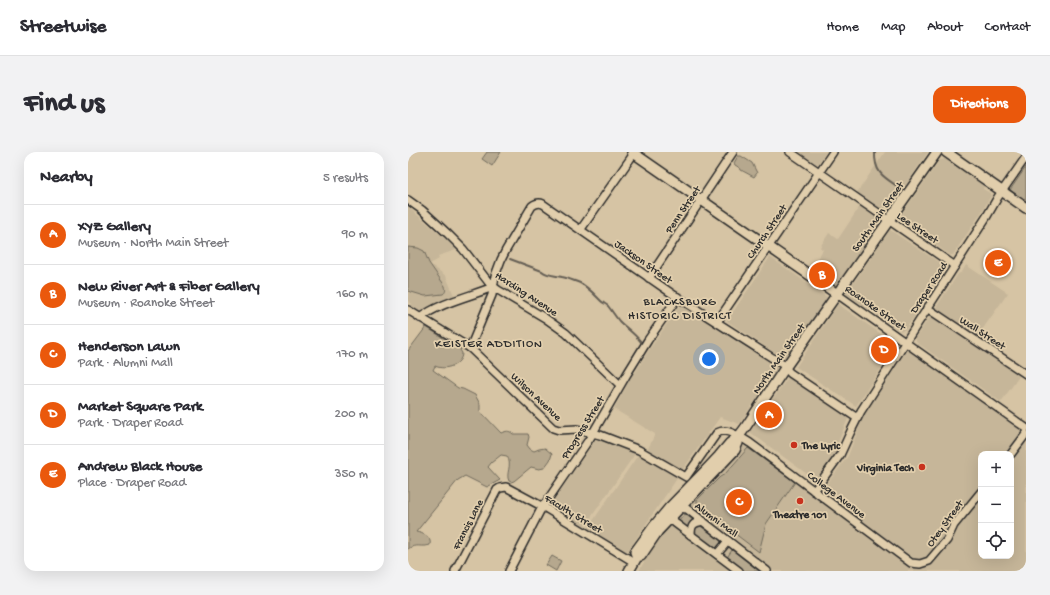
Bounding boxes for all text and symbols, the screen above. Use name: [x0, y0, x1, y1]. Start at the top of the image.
text: Streetwise: [20, 16, 106, 39]
text: Home: [827, 19, 859, 36]
text: Map: [881, 19, 905, 36]
text: About: [927, 19, 963, 36]
text: Contact: [985, 19, 1030, 36]
button: Directions: [933, 86, 1026, 123]
text: Find us: [24, 88, 104, 121]
text: Nearby: [40, 168, 93, 188]
text: 5 results: [323, 171, 368, 186]
street label: South Main Street: [850, 179, 908, 254]
street label: Penn Street: [663, 183, 705, 237]
street label: Church Street: [745, 202, 791, 261]
street label: Lee Street: [894, 210, 941, 248]
text: XYZ Gallery: [78, 218, 151, 236]
text: A: [49, 227, 57, 242]
text: 90 m: [342, 227, 368, 242]
text: Museum · North Main Street: [78, 236, 228, 251]
street label: Jackson Street: [612, 238, 675, 288]
pin: E: [985, 248, 1011, 278]
street label: Draper Road: [908, 259, 952, 317]
pin: B: [809, 260, 835, 290]
street label: Harding Avenue: [492, 270, 560, 320]
text: New River Art & Fiber Gallery: [78, 278, 260, 296]
street label: Roanoke Street: [842, 283, 909, 335]
text: B: [50, 287, 56, 302]
text: 160 m: [336, 287, 368, 302]
text: Museum · Roanoke Street: [78, 296, 214, 311]
district label: BLACKSBURG HISTORIC DISTRICT: [628, 296, 732, 324]
street label: Wall Street: [957, 314, 1008, 354]
street label: North Main Street: [751, 320, 809, 397]
pin: D: [871, 335, 897, 365]
text: Henderson Lawn: [78, 338, 180, 356]
district label: KEISTER ADDITION: [435, 338, 543, 352]
text: C: [49, 347, 57, 362]
text: 170 m: [336, 347, 368, 362]
your location: [699, 349, 719, 369]
text: Park · Alumni Mall: [78, 356, 173, 371]
street label: Wilson Avenue: [508, 371, 564, 424]
street label: Progress Street: [559, 393, 609, 462]
text: Market Square Park: [78, 398, 203, 416]
pin: A: [756, 400, 782, 430]
text: D: [49, 407, 57, 422]
text: 200 m: [335, 407, 368, 422]
text: Park · Draper Road: [78, 416, 183, 431]
marker: The Lyric: [789, 440, 799, 450]
place label: The Lyric: [801, 441, 841, 453]
map controls: [978, 451, 1014, 559]
button: +: [978, 451, 1014, 487]
text: Andrew Black House: [78, 458, 202, 476]
marker: Virginia Tech: [917, 462, 927, 472]
place label: Virginia Tech: [856, 463, 914, 476]
text: E: [49, 467, 57, 482]
text: 350 m: [335, 467, 368, 482]
street label: College Avenue: [804, 470, 868, 522]
text: Place · Draper Road: [78, 476, 186, 491]
pin: C: [726, 487, 752, 517]
button: −: [978, 487, 1014, 523]
street label: Faculty Street: [541, 492, 605, 537]
marker: Theatre 101: [795, 496, 805, 506]
street label: Francis Lane: [451, 498, 487, 553]
street label: Otey Street: [925, 498, 967, 550]
street label: Alumni Mall: [692, 501, 740, 541]
place label: Theatre 101: [772, 509, 827, 522]
button: locate: [978, 523, 1014, 559]

